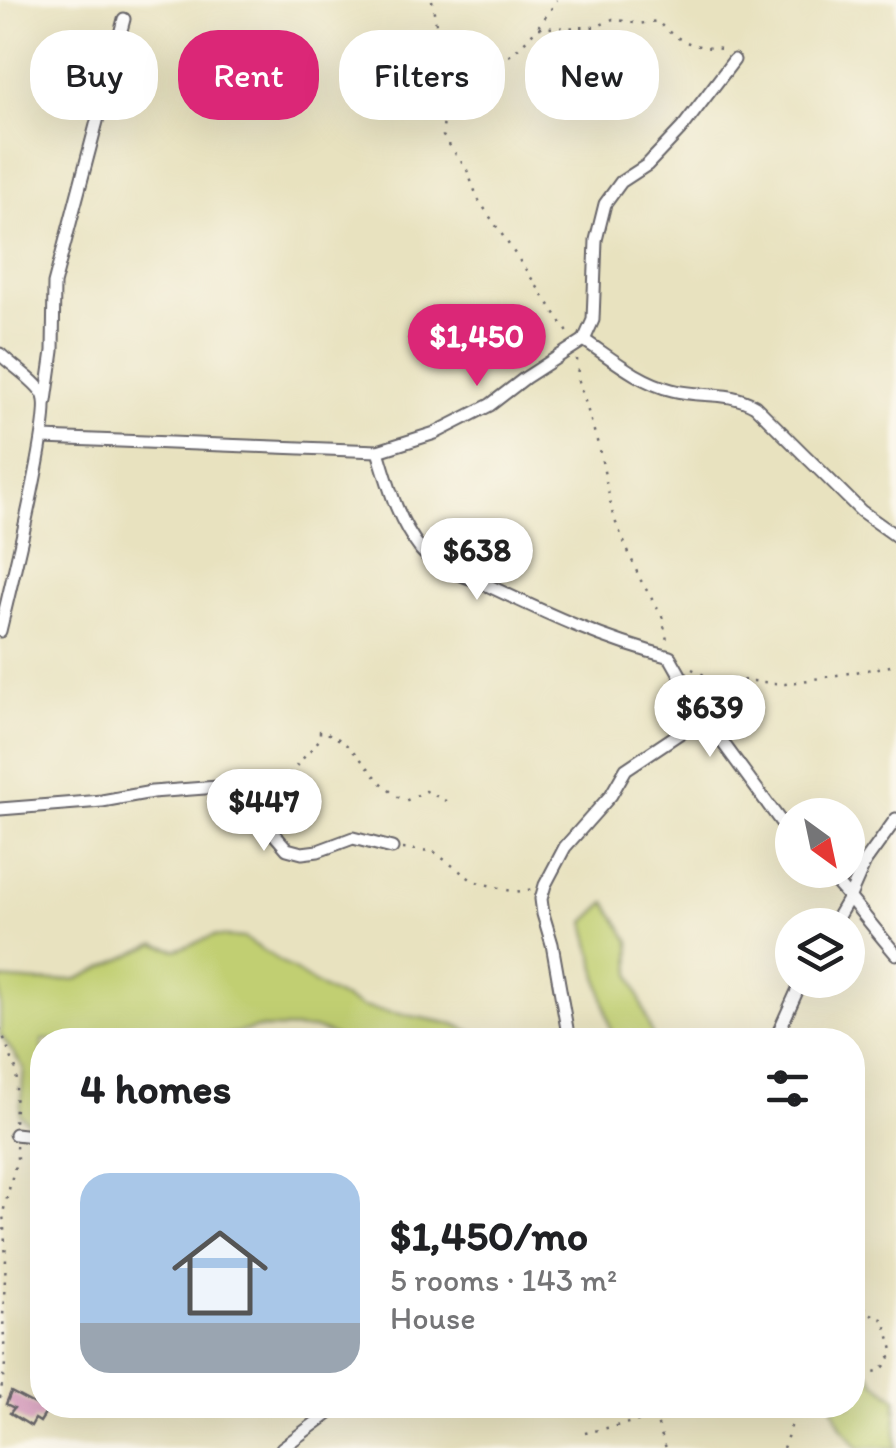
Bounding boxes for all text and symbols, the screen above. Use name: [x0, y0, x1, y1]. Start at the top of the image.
chip: Buy: [30, 30, 158, 120]
chip: Rent: [178, 30, 319, 120]
chip: Filters: [339, 30, 505, 120]
chip: New: [525, 30, 659, 120]
pin: $1,450: [396, 304, 558, 389]
text: $1,450: [430, 317, 524, 355]
pin: $638: [418, 518, 536, 603]
text: $638: [443, 531, 511, 569]
pin: $639: [651, 675, 769, 760]
text: $639: [676, 688, 744, 726]
pin: $447: [205, 769, 323, 854]
text: $447: [229, 782, 299, 820]
north arrow: [775, 798, 865, 888]
map controls: [775, 798, 865, 998]
button: layers: [775, 908, 865, 998]
icon: filters: [760, 1061, 815, 1116]
text: 4 homes: [80, 1063, 231, 1114]
text: $1,450/mo: [390, 1210, 588, 1261]
icon: home: [160, 1213, 280, 1333]
text: 5 rooms · 143 m²: [390, 1261, 617, 1299]
text: House: [390, 1299, 476, 1337]

